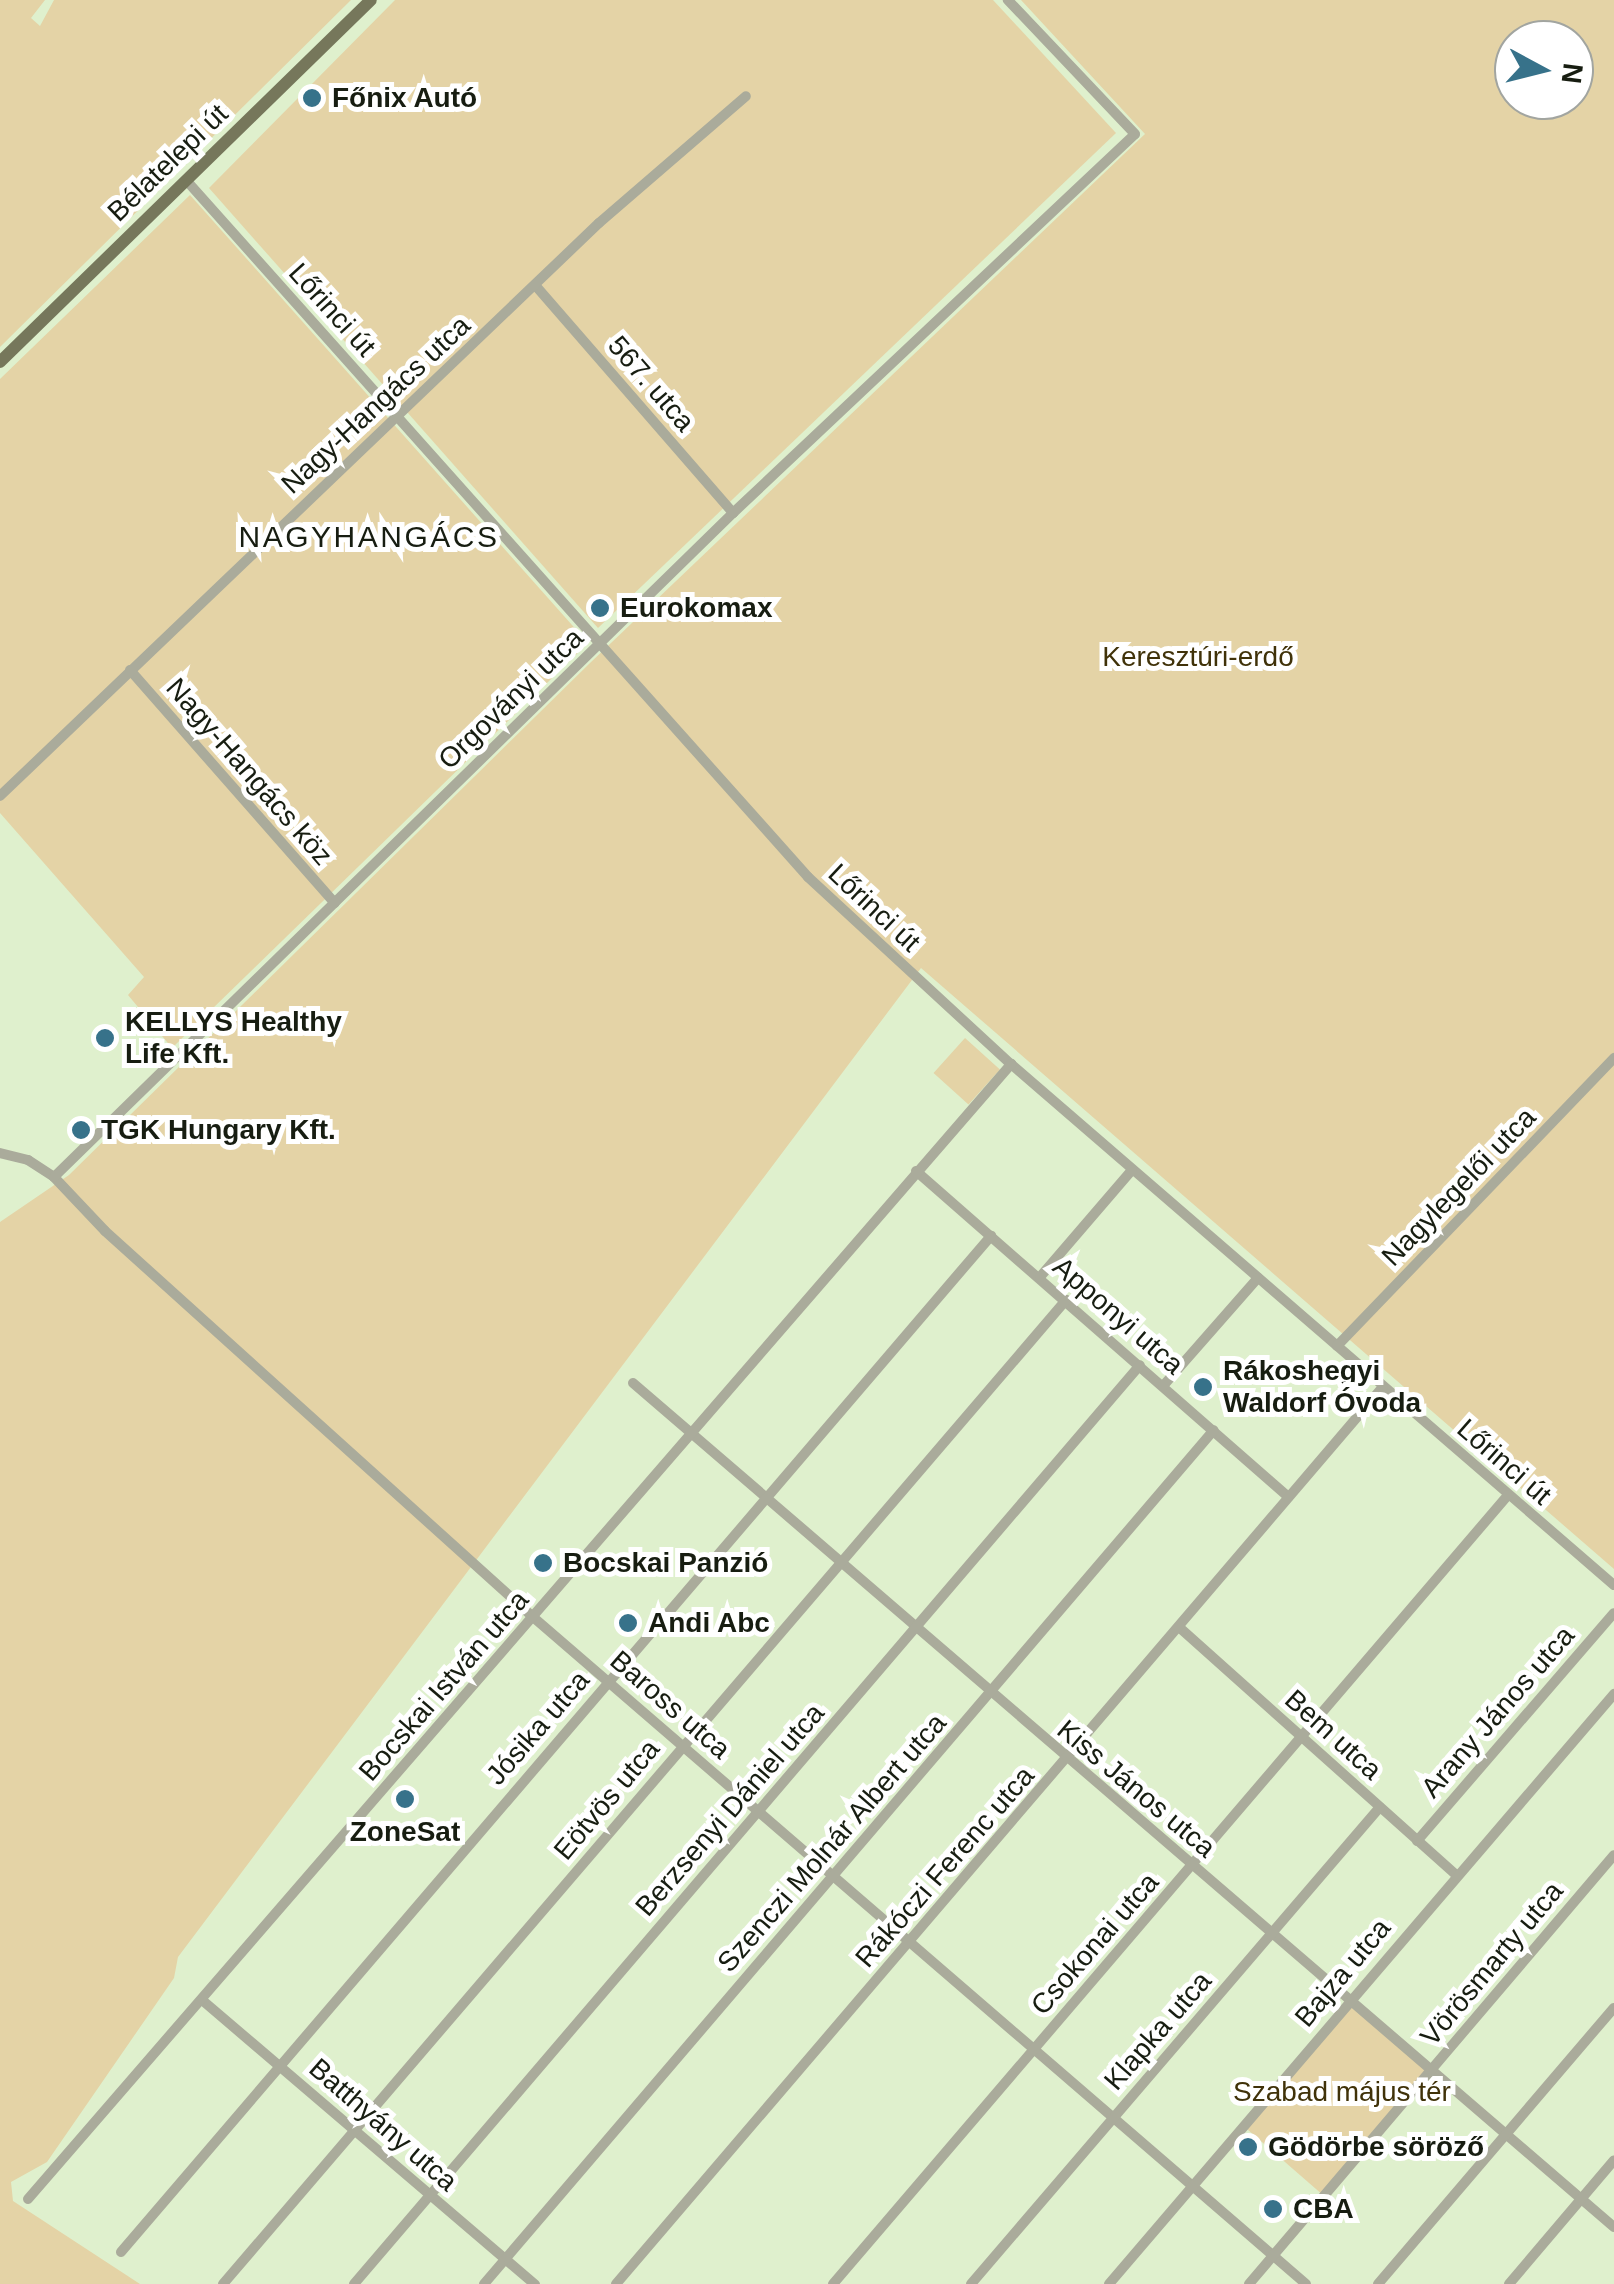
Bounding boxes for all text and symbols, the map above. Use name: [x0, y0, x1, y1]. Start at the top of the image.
north arrow: [1494, 20, 1594, 120]
text: N: [1556, 62, 1589, 85]
place label: Főnix Autó: [332, 81, 478, 115]
marker: Főnix Autó: [301, 87, 323, 109]
street label: Bélatelepi út: [101, 97, 235, 229]
street label: Lőrinci út: [282, 257, 382, 363]
street label: Nagy-Hangács utca: [275, 309, 477, 501]
street label: 567. utca: [601, 330, 701, 438]
district label: NAGYHANGÁCS: [239, 519, 499, 555]
place label: Eurokomax: [620, 591, 772, 625]
marker: Eurokomax: [589, 597, 611, 619]
street label: Orgoványi utca: [432, 622, 590, 776]
park label: Keresztúri-erdő: [1102, 640, 1294, 674]
street label: Nagy-Hangács köz: [159, 672, 339, 872]
street label: Lőrinci út: [821, 857, 927, 959]
place label: KELLYS Healthy Life Kft.: [125, 1005, 342, 1071]
marker: KELLYS Healthy Life Kft.: [94, 1027, 116, 1049]
street label: Nagylegelői utca: [1375, 1101, 1543, 1273]
place label: TGK Hungary Kft.: [101, 1113, 336, 1147]
marker: TGK Hungary Kft.: [70, 1119, 92, 1141]
street label: Apponyi utca: [1046, 1250, 1190, 1382]
place label: Rákoshegyi Waldorf Óvoda: [1223, 1354, 1421, 1420]
marker: Rákoshegyi Waldorf Óvoda: [1192, 1376, 1214, 1398]
street label: Lőrinci út: [1450, 1412, 1558, 1512]
place label: Bocskai Panzió: [563, 1546, 768, 1580]
marker: Bocskai Panzió: [532, 1552, 554, 1574]
street label: Bocskai István utca: [352, 1584, 536, 1788]
place label: Andi Abc: [648, 1606, 771, 1640]
marker: Andi Abc: [617, 1612, 639, 1634]
street label: Arany János utca: [1414, 1619, 1582, 1805]
street label: Baross utca: [603, 1644, 737, 1766]
street label: Jósika utca: [479, 1664, 597, 1792]
street label: Bem utca: [1278, 1683, 1388, 1787]
street label: Berzsenyi Dániel utca: [628, 1697, 832, 1923]
street label: Szenczi Molnár Albert utca: [710, 1706, 954, 1980]
street label: Kiss János utca: [1050, 1713, 1222, 1865]
street label: Eötvös utca: [547, 1733, 667, 1867]
street label: Rákóczi Ferenc utca: [849, 1760, 1041, 1974]
marker: ZoneSat: [394, 1788, 416, 1810]
place label: ZoneSat: [350, 1815, 460, 1849]
street label: Csokonai utca: [1024, 1866, 1166, 2022]
street label: Vörösmarty utca: [1414, 1875, 1570, 2053]
street label: Bajza utca: [1288, 1912, 1398, 2034]
street label: Klapka utca: [1097, 1965, 1219, 2097]
street label: Batthyány utca: [302, 2052, 464, 2198]
park label: Szabad május tér: [1233, 2075, 1451, 2109]
place label: Gödörbe söröző: [1268, 2130, 1484, 2164]
marker: Gödörbe söröző: [1237, 2136, 1259, 2158]
place label: CBA: [1293, 2192, 1354, 2226]
marker: CBA: [1262, 2198, 1284, 2220]

